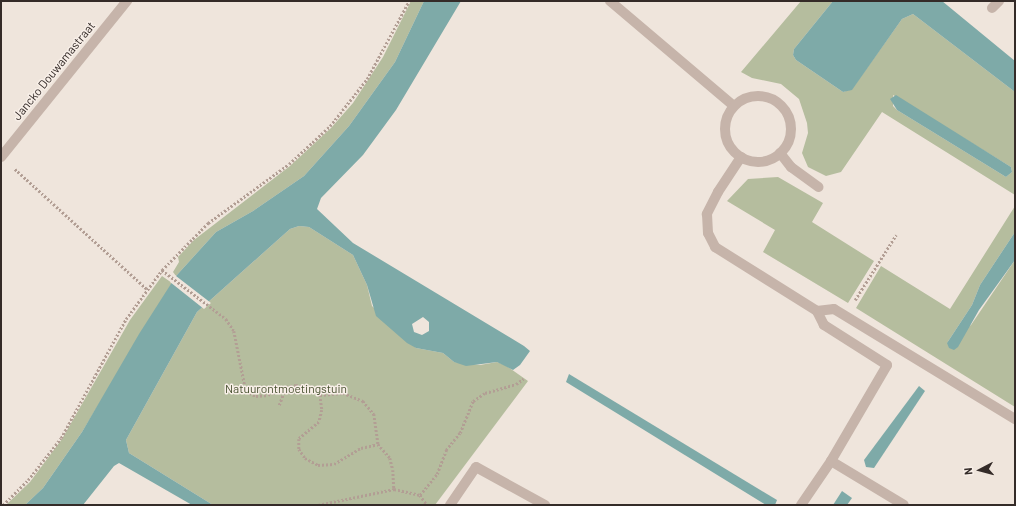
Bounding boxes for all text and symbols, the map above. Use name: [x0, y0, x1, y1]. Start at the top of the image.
street label: Jancko Douwamastraat: [10, 19, 98, 123]
park label: Natuurontmoetingstuin: [225, 382, 347, 396]
north arrow: [960, 450, 1000, 490]
text: N: [961, 467, 974, 476]

